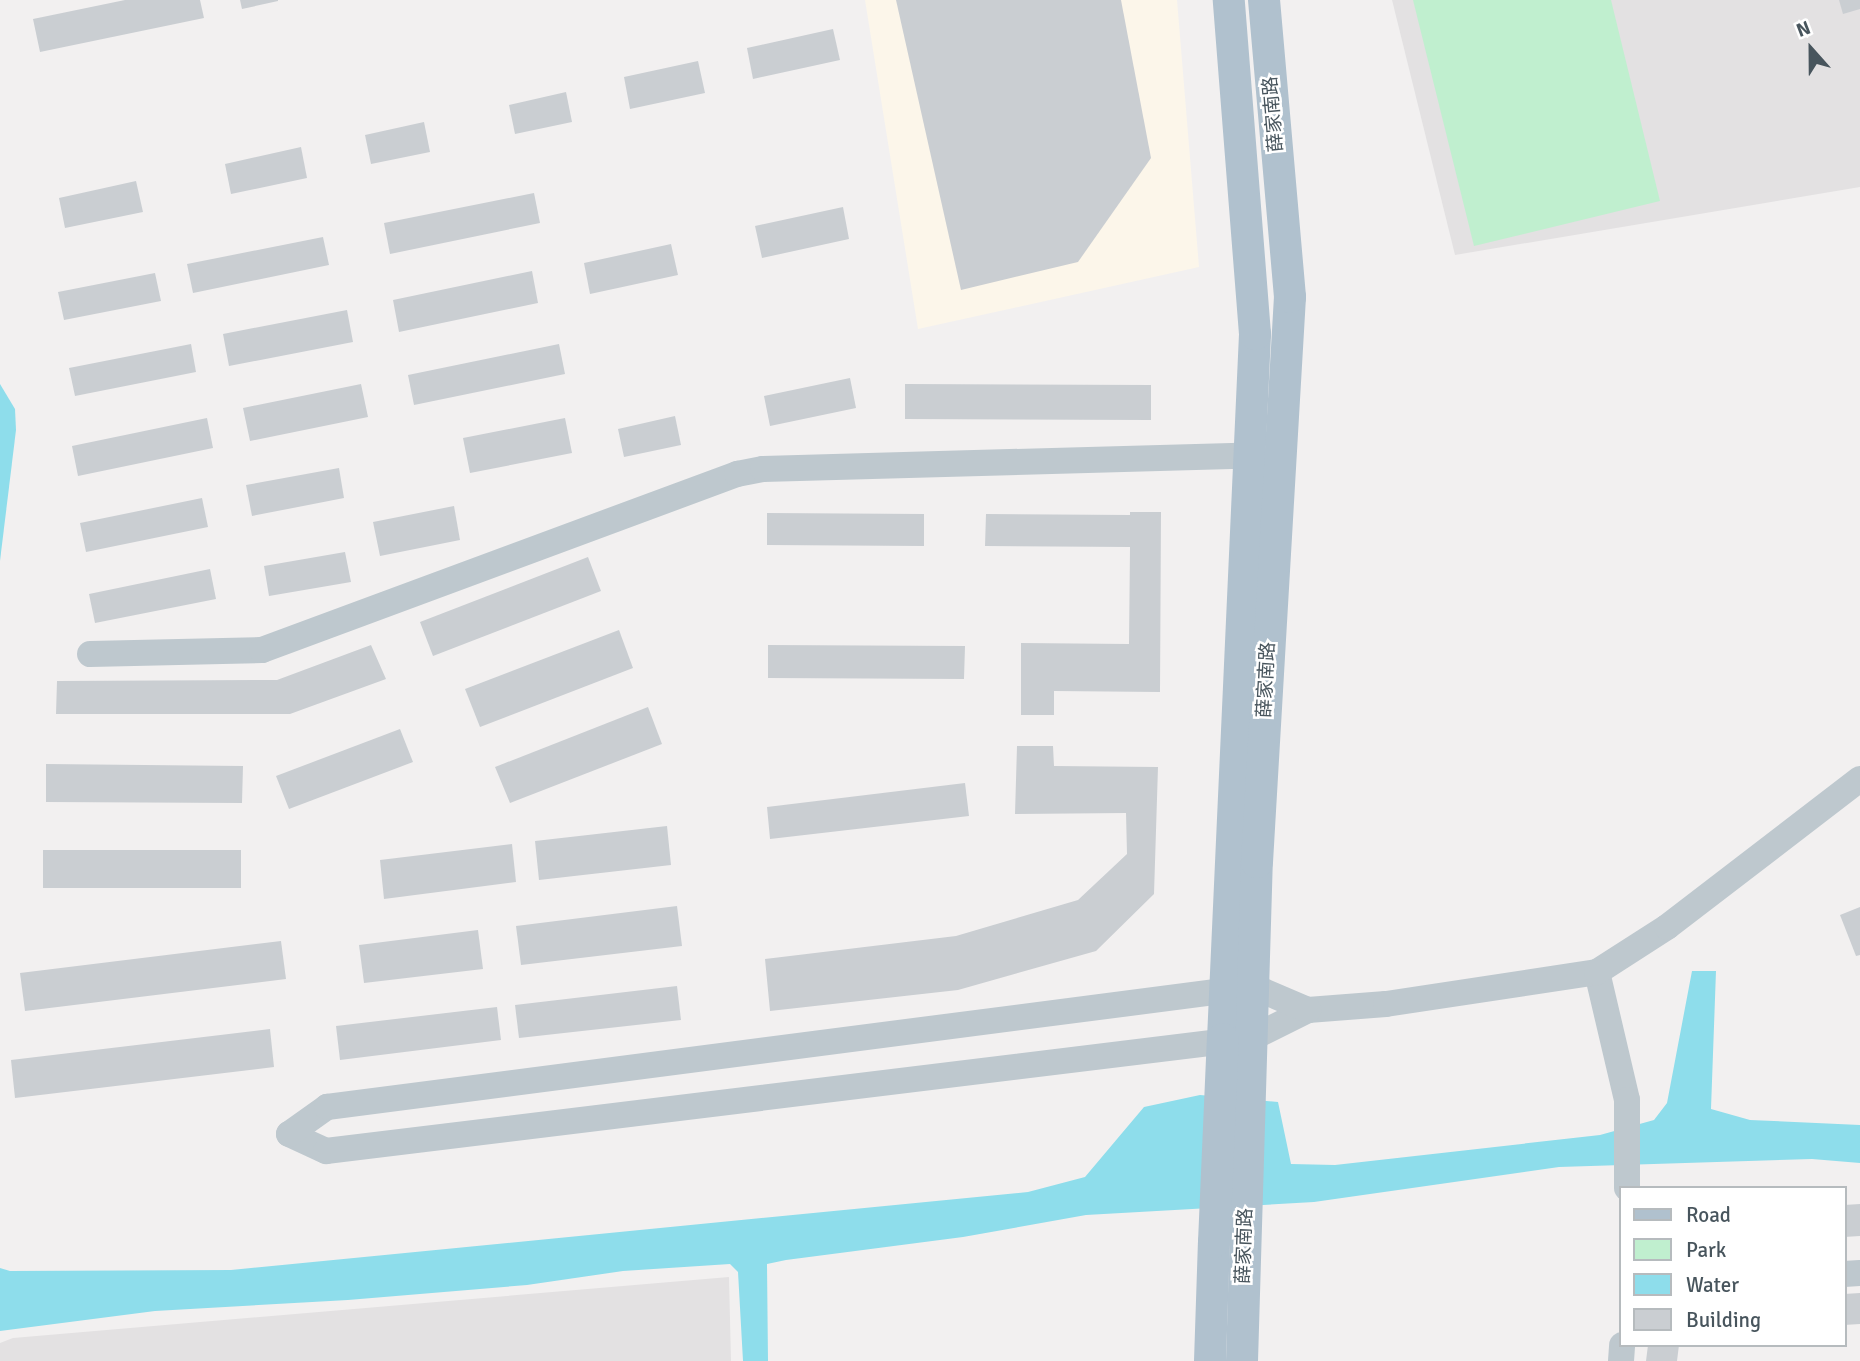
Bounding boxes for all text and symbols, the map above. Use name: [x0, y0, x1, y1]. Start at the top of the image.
north arrow: [1776, 14, 1846, 84]
text: N: [1793, 16, 1814, 43]
street label: 薛家南路: [1259, 75, 1289, 153]
street label: 薛家南路: [1254, 641, 1280, 719]
legend: [1618, 1186, 1846, 1347]
text: Road: [1686, 1202, 1731, 1228]
street label: 薛家南路: [1232, 1208, 1258, 1284]
text: Park: [1686, 1237, 1726, 1263]
text: Water: [1686, 1272, 1739, 1298]
text: Building: [1686, 1307, 1761, 1333]

